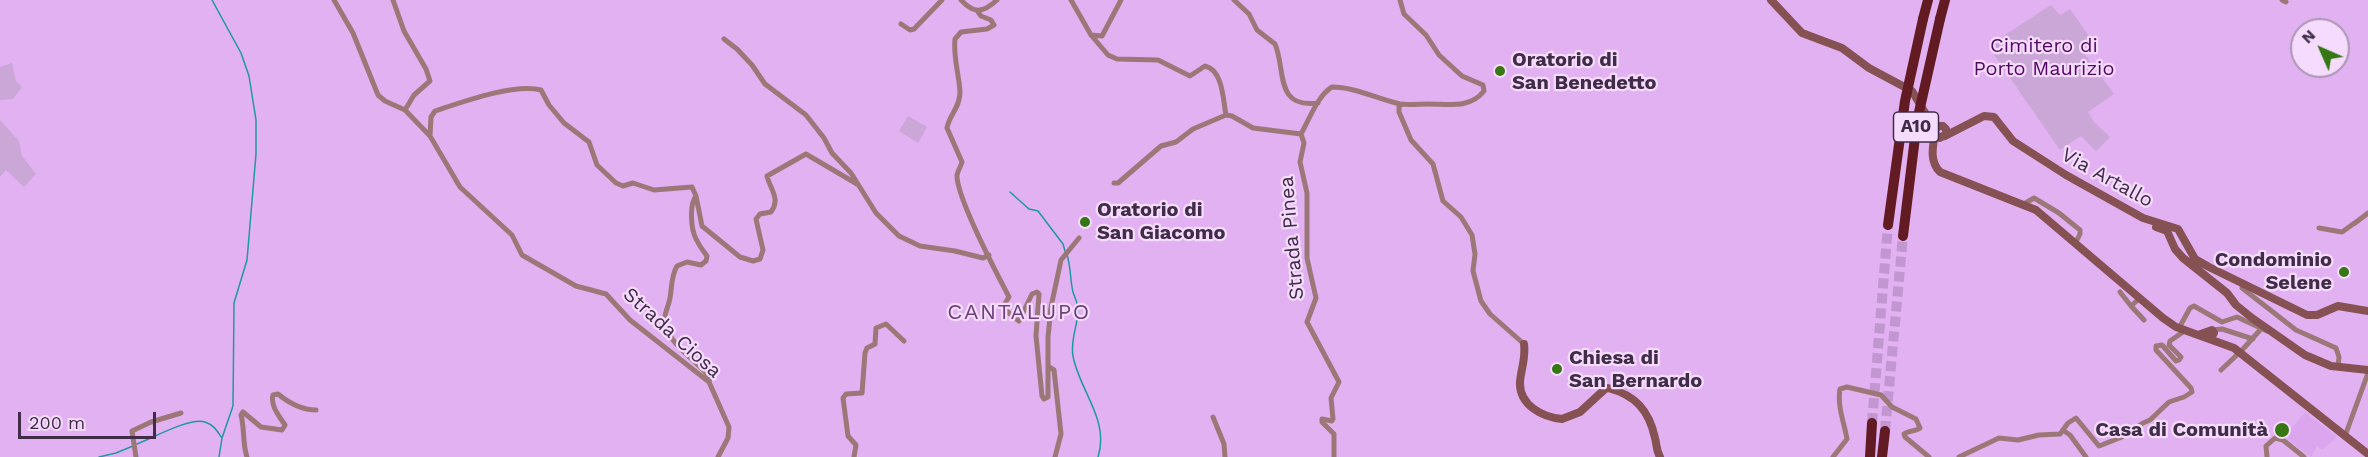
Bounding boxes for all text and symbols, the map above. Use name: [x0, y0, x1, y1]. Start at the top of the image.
north arrow: [2290, 18, 2350, 78]
text: N: [2297, 25, 2319, 47]
park label: Cimitero di Porto Maurizio: [1974, 34, 2114, 81]
place label: Oratorio di San Benedetto: [1512, 48, 1656, 95]
marker: Oratorio di San Benedetto: [1493, 64, 1507, 78]
road number: A10: [1894, 112, 1938, 142]
street label: Via Artallo: [2057, 143, 2157, 213]
street label: Strada Pinea: [1275, 175, 1309, 301]
place label: Oratorio di San Giacomo: [1097, 198, 1225, 245]
marker: Oratorio di San Giacomo: [1078, 215, 1092, 229]
place label: Condominio Selene: [2215, 248, 2332, 295]
marker: Condominio Selene: [2337, 265, 2351, 279]
street label: Strada Ciosa: [618, 283, 726, 383]
district label: CANTALUPO: [947, 300, 1091, 326]
place label: Chiesa di San Bernardo: [1569, 346, 1702, 393]
marker: Chiesa di San Bernardo: [1550, 362, 1564, 376]
scale bar: [21, 400, 159, 438]
text: 200 m: [29, 412, 85, 433]
place label: Casa di Comunità: [2095, 418, 2268, 442]
marker: Casa di Comunità: [2273, 421, 2291, 439]

